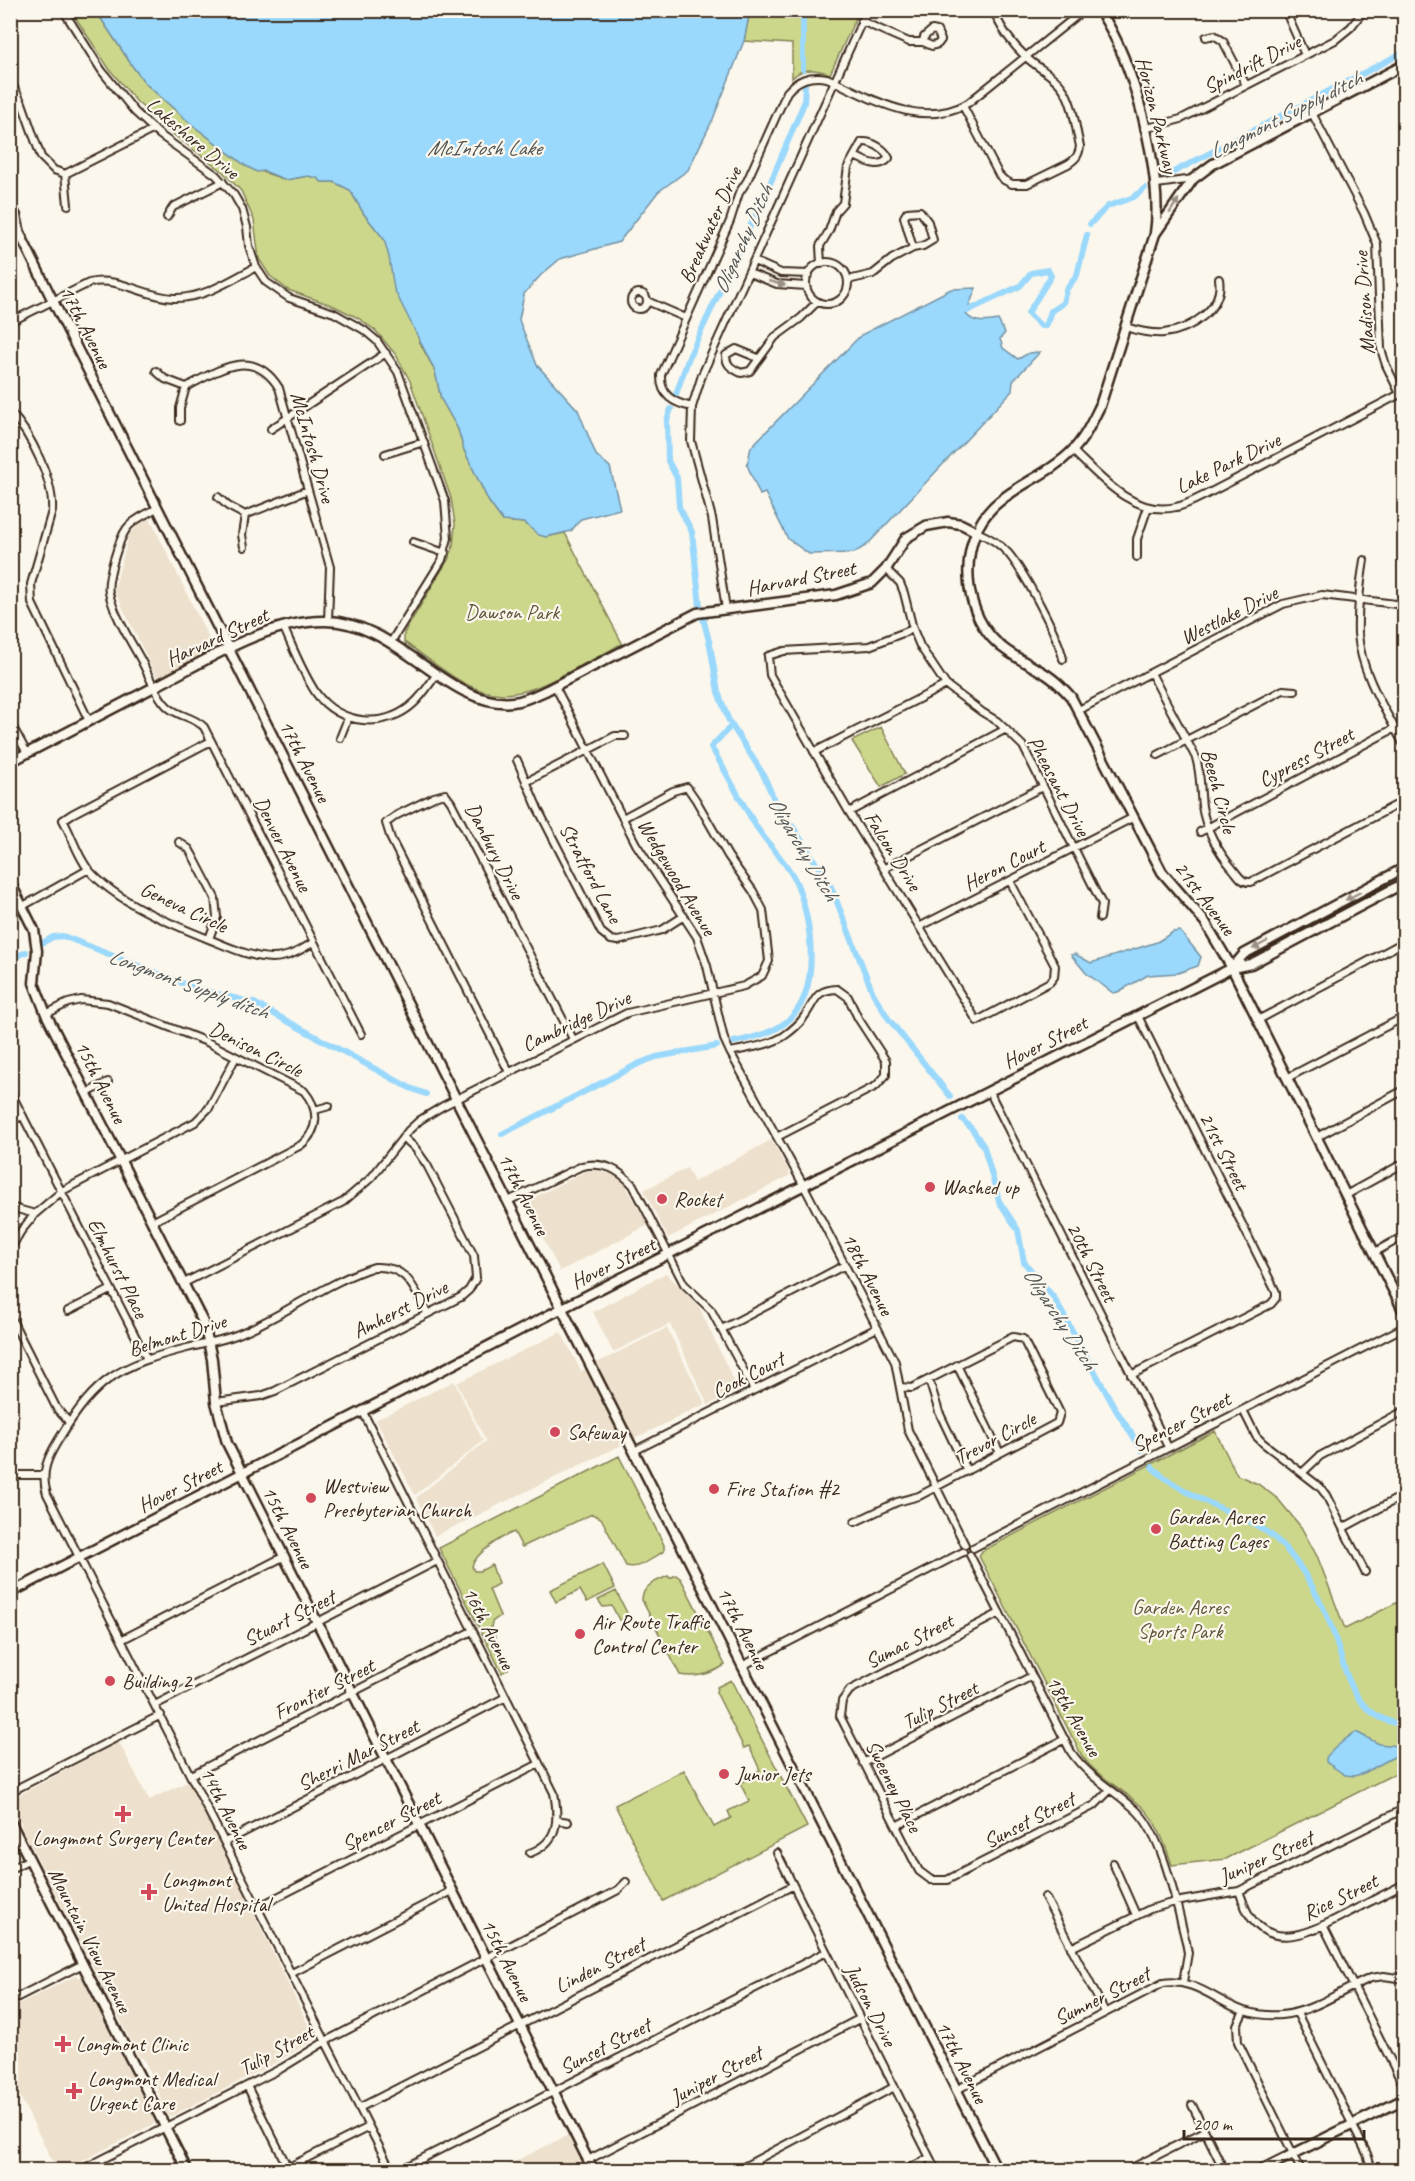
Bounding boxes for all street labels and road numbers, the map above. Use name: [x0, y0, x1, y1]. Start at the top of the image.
street label: Spindrift Drive: [1199, 27, 1307, 100]
street label: Horizon Parkway: [1130, 54, 1184, 178]
street label: Lakeshore Drive: [141, 92, 246, 185]
street label: Breakwater Drive: [673, 162, 748, 287]
street label: Madison Drive: [1347, 249, 1381, 355]
street label: 17th Avenue: [54, 282, 118, 374]
street label: McIntosh Drive: [285, 389, 342, 506]
street label: Lake Park Drive: [1172, 426, 1286, 499]
street label: Harvard Street: [744, 554, 860, 601]
street label: Westlake Drive: [1176, 579, 1283, 650]
street label: Harvard Street: [162, 601, 274, 672]
street label: 17th Avenue: [273, 716, 337, 808]
street label: Cypress Street: [1254, 720, 1360, 793]
street label: Pheasant Drive: [1022, 732, 1097, 842]
street label: Beech Circle: [1195, 746, 1243, 838]
street label: Denver Avenue: [248, 792, 319, 897]
street label: Danbury Drive: [460, 798, 531, 906]
street label: Falcon Drive: [859, 807, 929, 897]
street label: Wedgewood Avenue: [632, 814, 723, 942]
street label: Stratford Lane: [554, 819, 629, 929]
street label: Heron Court: [959, 833, 1051, 897]
street label: 21st Avenue: [1169, 856, 1242, 941]
street label: Geneva Circle: [136, 876, 233, 939]
street label: Cambridge Drive: [518, 984, 635, 1057]
street label: Hover Street: [999, 1009, 1093, 1074]
street label: Denison Circle: [205, 1015, 308, 1083]
street label: 15th Avenue: [69, 1037, 133, 1129]
street label: 21st Street: [1193, 1108, 1255, 1196]
street label: 17th Avenue: [492, 1149, 556, 1241]
street label: Elmhurst Place: [82, 1214, 155, 1323]
street label: 20th Street: [1061, 1218, 1124, 1308]
street label: 18th Avenue: [836, 1229, 900, 1321]
street label: Hover Street: [566, 1230, 661, 1295]
street label: Amherst Drive: [348, 1273, 453, 1344]
street label: Belmont Drive: [125, 1307, 231, 1362]
street label: Cook Court: [708, 1344, 791, 1404]
street label: Spencer Street: [1127, 1385, 1236, 1458]
street label: Trevor Circle: [950, 1405, 1042, 1470]
street label: Hover Street: [134, 1453, 228, 1518]
street label: 15th Avenue: [256, 1482, 320, 1574]
street label: Stuart Street: [239, 1583, 342, 1652]
street label: 16th Avenue: [457, 1583, 521, 1675]
street label: 17th Avenue: [711, 1583, 775, 1675]
street label: Sumac Street: [861, 1607, 959, 1674]
street label: Frontier Street: [269, 1652, 380, 1725]
street label: 18th Avenue: [1041, 1671, 1108, 1762]
street label: Tulip Street: [898, 1674, 984, 1735]
street label: Sherri Mar Street: [293, 1712, 425, 1797]
street label: Sweeney Place: [860, 1736, 929, 1837]
street label: 14th Avenue: [194, 1763, 258, 1855]
street label: Spencer Street: [337, 1784, 446, 1857]
street label: Sunset Street: [979, 1785, 1082, 1854]
street label: Juniper Street: [1214, 1823, 1320, 1890]
street label: Mountain View Avenue: [42, 1863, 138, 2018]
street label: Rice Street: [1298, 1867, 1383, 1926]
street label: 15th Avenue: [475, 1915, 539, 2007]
street label: Linden Street: [550, 1930, 652, 1999]
street label: Judson Drive: [839, 1959, 904, 2052]
street label: Sumner Street: [1050, 1959, 1157, 2031]
street label: Sunset Street: [555, 2011, 658, 2080]
street label: 17th Avenue: [930, 2017, 994, 2109]
street label: Tulip Street: [234, 2018, 320, 2081]
street label: Juniper Street: [665, 2039, 769, 2110]

